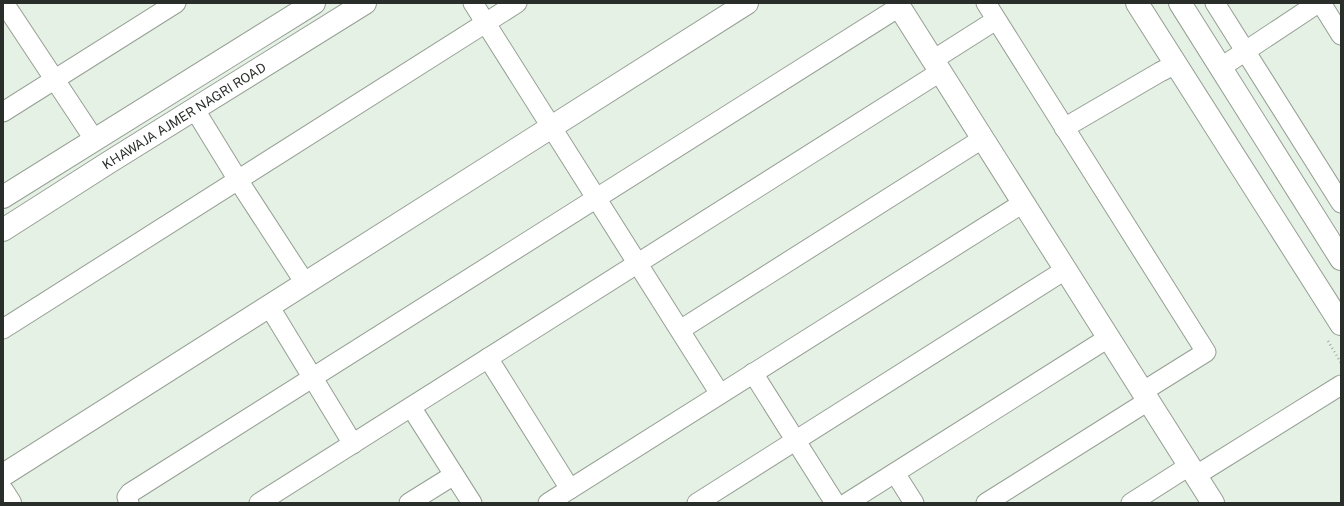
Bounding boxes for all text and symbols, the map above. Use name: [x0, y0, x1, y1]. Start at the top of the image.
street label: KHAWAJA AJMER NAGRI ROAD: [100, 60, 269, 173]

